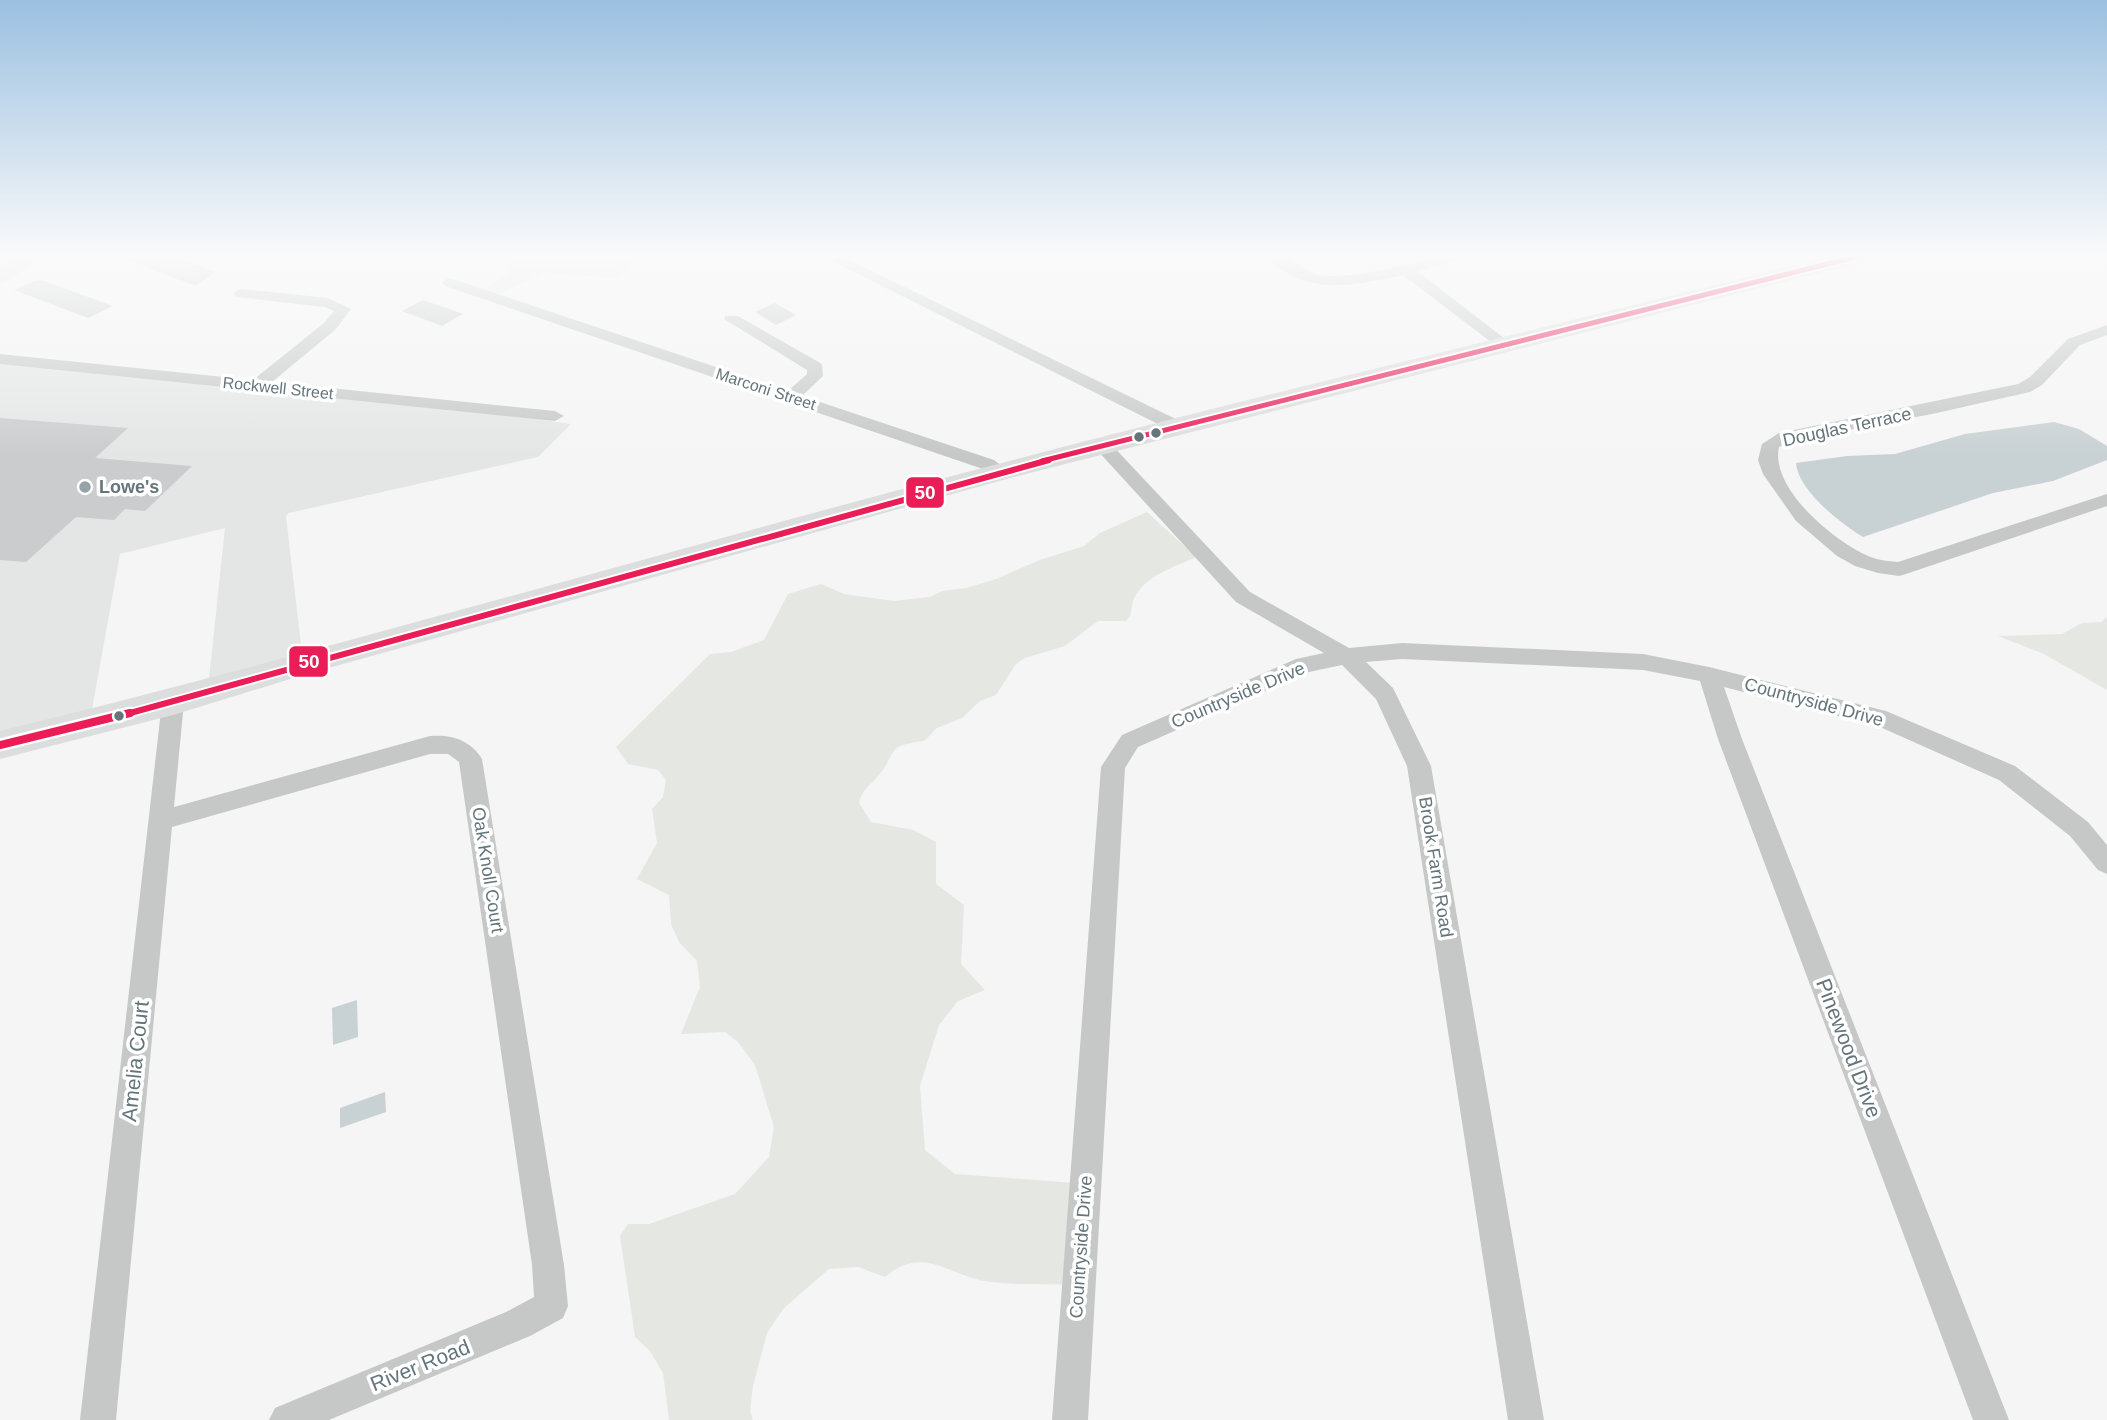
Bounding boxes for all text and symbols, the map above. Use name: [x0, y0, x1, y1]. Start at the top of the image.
street label: Marconi Street: [714, 365, 819, 413]
street label: Rockwell Street: [222, 374, 335, 402]
street label: Douglas Terrace: [1781, 404, 1913, 450]
unlabelled marker: [1149, 426, 1163, 440]
unlabelled marker: [1132, 430, 1146, 444]
line badge: 50: [905, 476, 945, 509]
place label: Lowe's: [99, 477, 159, 497]
marker: Lowe's: [77, 479, 93, 495]
text: 50: [914, 482, 936, 503]
line badge: 50: [288, 645, 329, 678]
text: 50: [298, 651, 320, 672]
street label: Countryside Drive: [1168, 658, 1308, 732]
street label: Countryside Drive: [1742, 674, 1886, 730]
unlabelled marker: [112, 709, 126, 723]
street label: Brook Farm Road: [1415, 795, 1457, 939]
street label: Oak Knoll Court: [468, 806, 508, 934]
street label: Pinewood Drive: [1812, 975, 1886, 1121]
street label: Amelia Court: [117, 999, 153, 1123]
street label: Countryside Drive: [1066, 1175, 1096, 1319]
street label: River Road: [367, 1335, 473, 1395]

